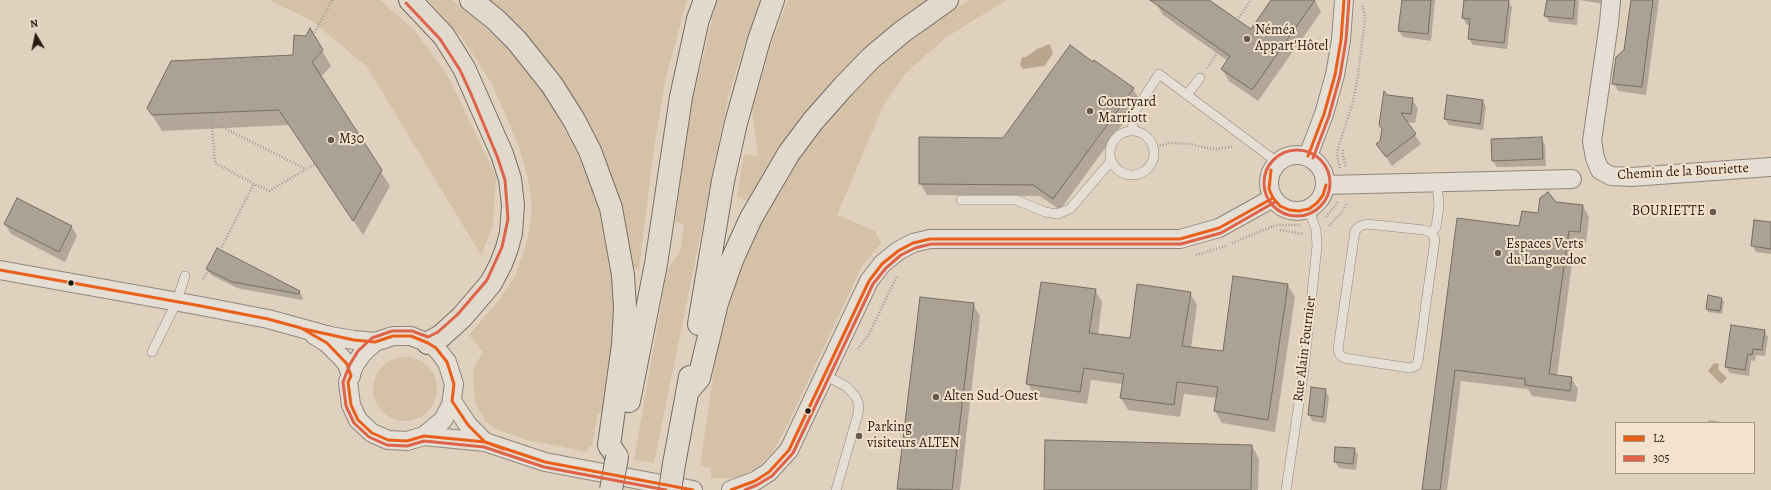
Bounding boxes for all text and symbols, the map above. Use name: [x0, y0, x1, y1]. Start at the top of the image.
north arrow: [16, 16, 56, 56]
text: N: [29, 16, 39, 32]
place label: Néméa Appart'Hôtel: [1255, 23, 1328, 56]
marker: Néméa Appart'Hôtel: [1242, 34, 1252, 44]
place label: Courtyard Marriott: [1098, 95, 1156, 128]
marker: Courtyard Marriott: [1085, 106, 1095, 116]
place label: M30: [339, 132, 364, 148]
marker: M30: [326, 135, 336, 145]
street label: Chemin de la Bouriette: [1617, 160, 1749, 184]
place label: BOURIETTE: [1632, 204, 1705, 220]
marker: BOURIETTE: [1708, 207, 1718, 217]
place label: Espaces Verts du Languedoc: [1506, 237, 1586, 270]
marker: Espaces Verts du Languedoc: [1493, 248, 1503, 258]
unlabelled marker: [66, 278, 76, 288]
street label: Rue Alain Fournier: [1290, 295, 1320, 403]
place label: Alten Sud-Ouest: [944, 389, 1038, 405]
marker: Alten Sud-Ouest: [931, 392, 941, 402]
unlabelled marker: [803, 406, 813, 416]
place label: Parking visiteurs ALTEN: [867, 420, 960, 452]
legend: [1615, 422, 1755, 474]
text: L2: [1653, 430, 1665, 446]
marker: Parking visiteurs ALTEN: [854, 431, 864, 441]
text: 305: [1653, 450, 1670, 466]

